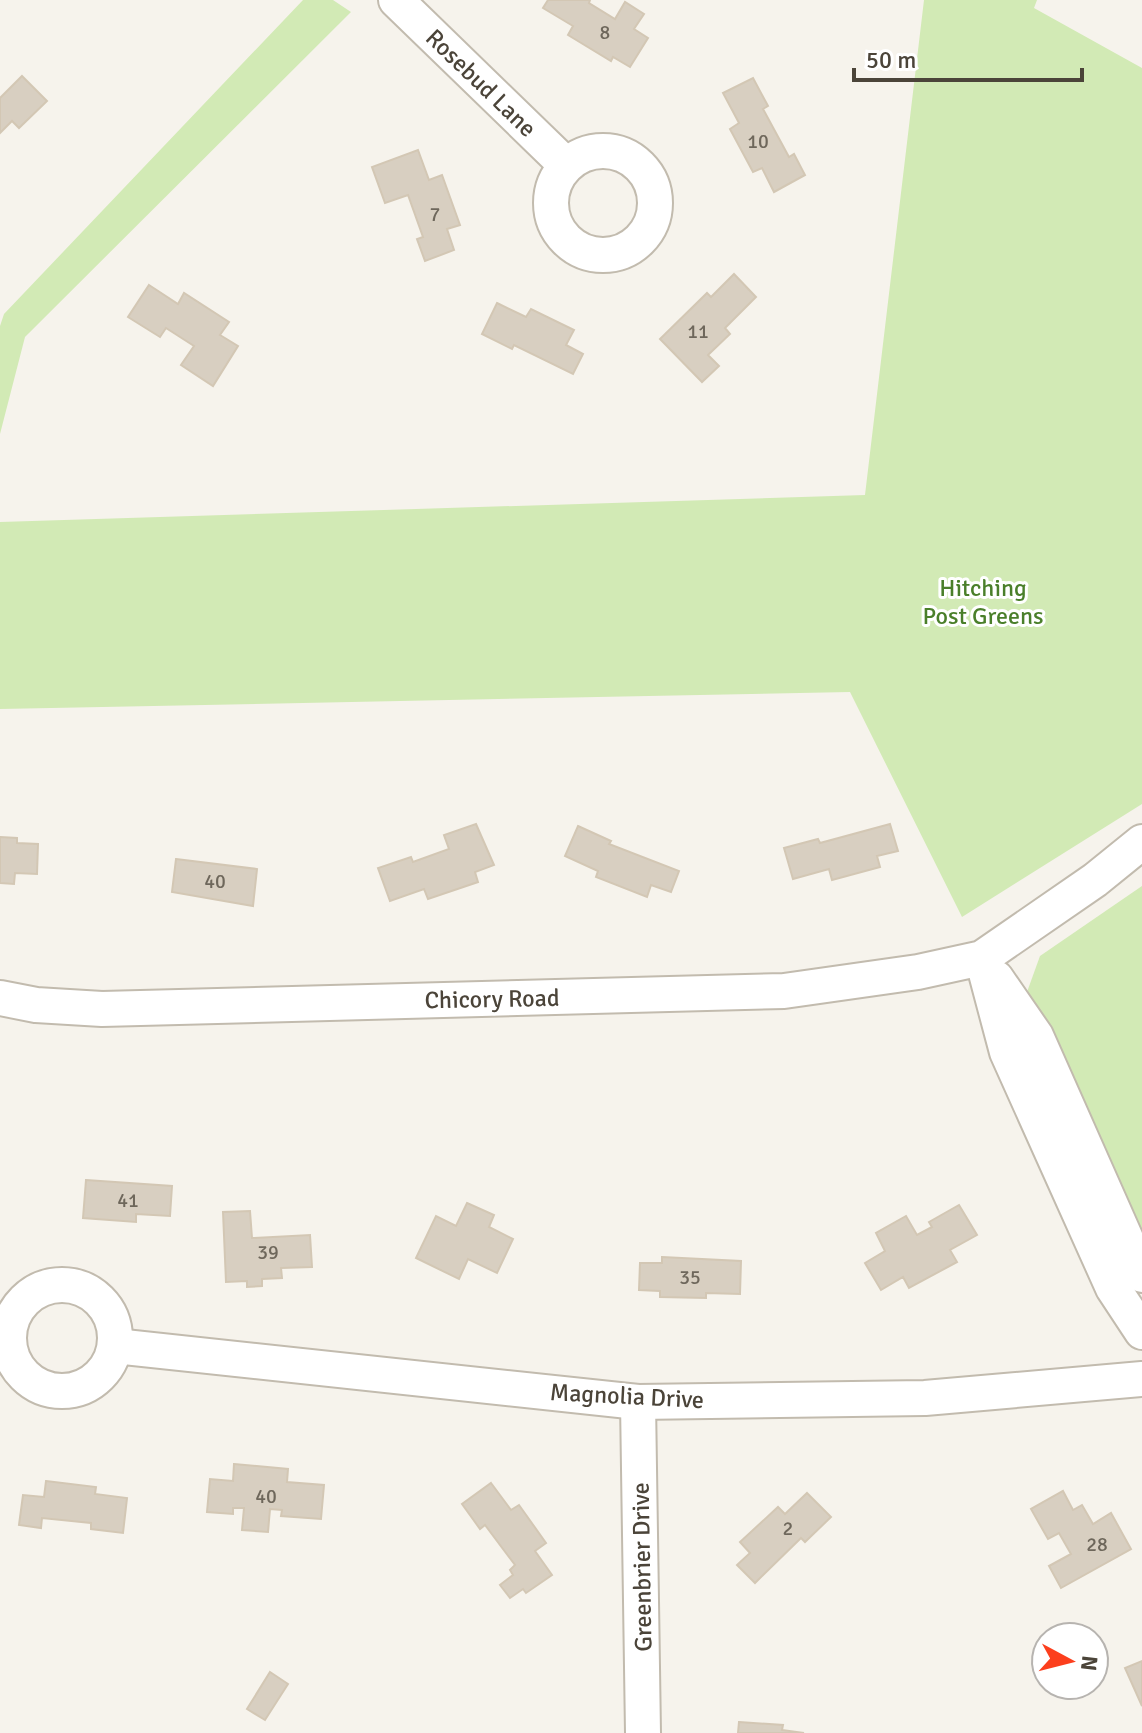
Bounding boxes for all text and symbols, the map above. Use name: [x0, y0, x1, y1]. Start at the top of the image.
house number: 8: [600, 20, 610, 45]
street label: Rosebud Lane: [419, 23, 543, 143]
scale bar: [854, 32, 1082, 82]
text: 50 m: [866, 45, 916, 75]
house number: 10: [747, 129, 769, 154]
house number: 7: [430, 202, 440, 227]
house number: 11: [687, 319, 709, 344]
park label: Hitching Post Greens: [922, 573, 1044, 631]
house number: 40: [204, 869, 226, 894]
street label: Chicory Road: [424, 983, 560, 1015]
house number: 41: [117, 1188, 139, 1213]
house number: 39: [257, 1240, 279, 1265]
house number: 35: [679, 1265, 701, 1290]
street label: Magnolia Drive: [549, 1377, 705, 1415]
street label: Greenbrier Drive: [626, 1482, 658, 1652]
house number: 40: [255, 1484, 277, 1509]
house number: 2: [783, 1516, 793, 1541]
house number: 28: [1086, 1532, 1108, 1557]
north arrow: [1030, 1621, 1110, 1701]
text: N: [1075, 1654, 1104, 1673]

